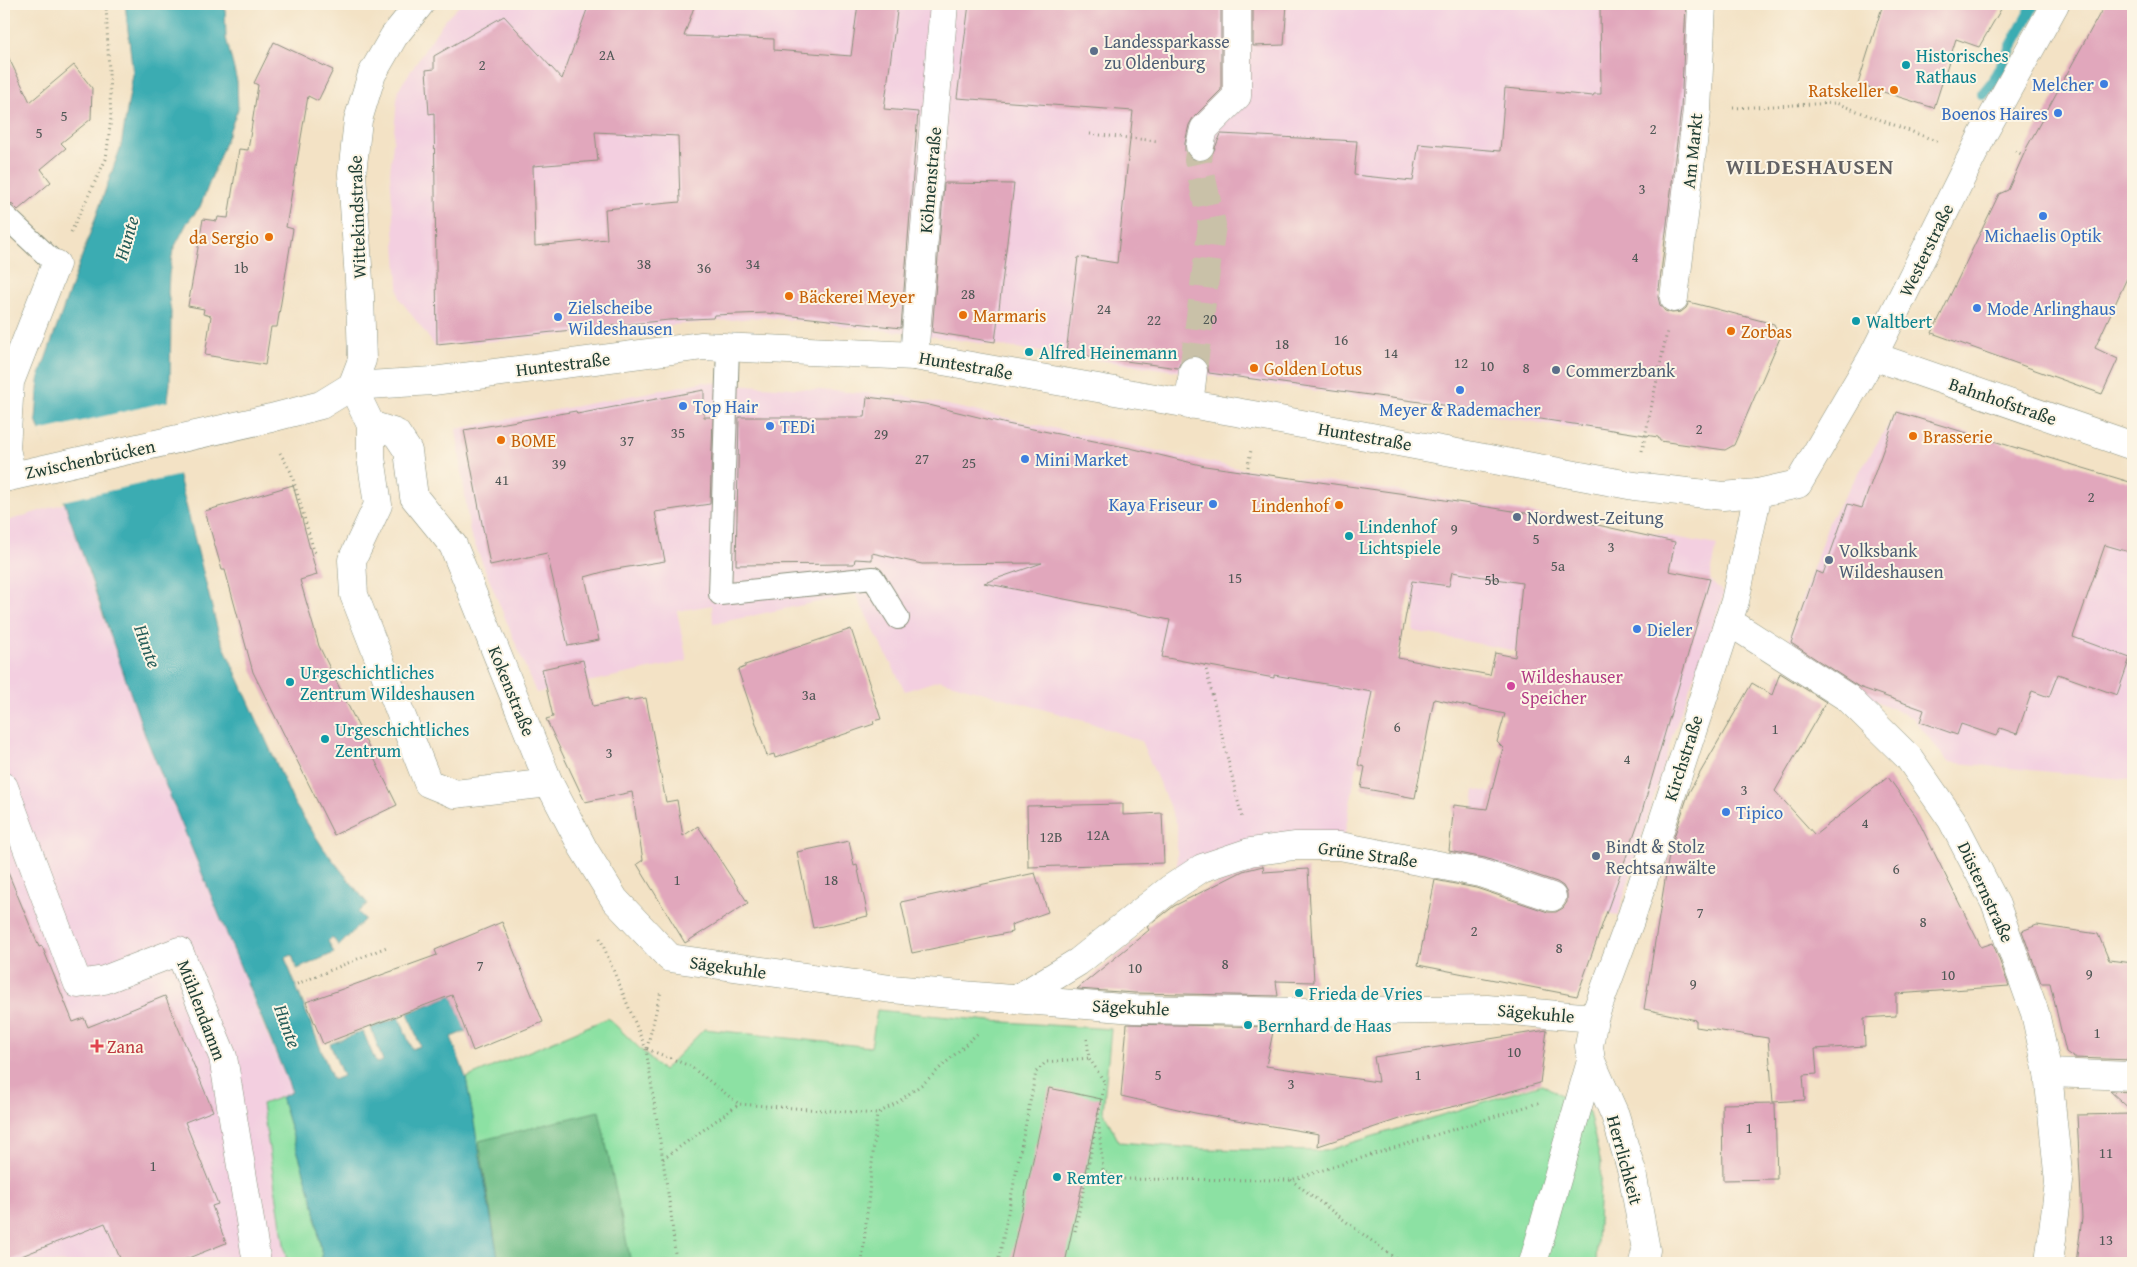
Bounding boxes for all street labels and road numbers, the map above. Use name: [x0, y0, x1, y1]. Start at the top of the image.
street label: Am Markt: [1675, 111, 1709, 190]
street label: Köhnenstraße: [912, 126, 948, 234]
street label: Wittekindstraße: [341, 155, 373, 279]
street label: Westerstraße: [1892, 199, 1960, 301]
street label: Huntestraße: [917, 343, 1015, 387]
street label: Huntestraße: [514, 345, 612, 383]
street label: Bahnhofstraße: [1946, 370, 2060, 432]
street label: Huntestraße: [1316, 414, 1414, 458]
street label: Zwischenbrücken: [22, 432, 158, 486]
street label: Kokenstraße: [482, 642, 542, 740]
street label: Kirchstraße: [1656, 712, 1710, 804]
street label: Grüne Straße: [1317, 834, 1419, 874]
street label: Düsternstraße: [1951, 837, 2021, 947]
street label: Sägekuhle: [688, 948, 768, 986]
street label: Mühlendamm: [170, 956, 234, 1064]
street label: Sägekuhle: [1092, 991, 1170, 1023]
street label: Sägekuhle: [1496, 996, 1576, 1030]
street label: Herrlichkeit: [1600, 1112, 1650, 1208]

